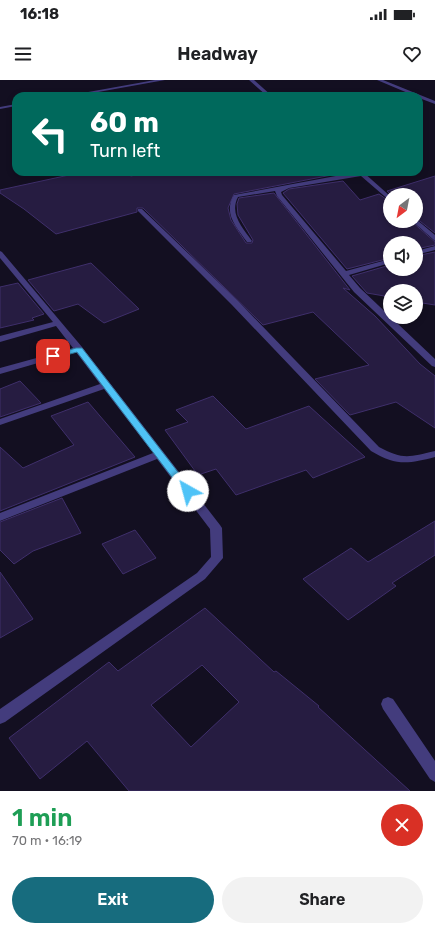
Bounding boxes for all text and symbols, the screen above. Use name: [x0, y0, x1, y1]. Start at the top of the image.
text: 16:18: [20, 5, 59, 23]
icon: menu: [12, 43, 34, 65]
text: Headway: [177, 43, 258, 65]
icon: heart: [401, 43, 423, 65]
text: 60 m: [90, 106, 159, 139]
icon: left: [24, 108, 76, 160]
text: Turn left: [90, 140, 160, 162]
north arrow: [383, 188, 423, 228]
map controls: [383, 188, 423, 324]
button: sound: [383, 236, 423, 276]
button: layers: [383, 284, 423, 324]
pin: [36, 339, 70, 373]
icon: arrive: [42, 345, 64, 367]
position arrow: [167, 470, 209, 512]
text: 1 min: [12, 804, 72, 832]
button: close: [381, 804, 423, 846]
text: 70 m · 16:19: [12, 833, 82, 848]
button: Exit: [12, 877, 214, 923]
button: Share: [222, 877, 423, 923]

